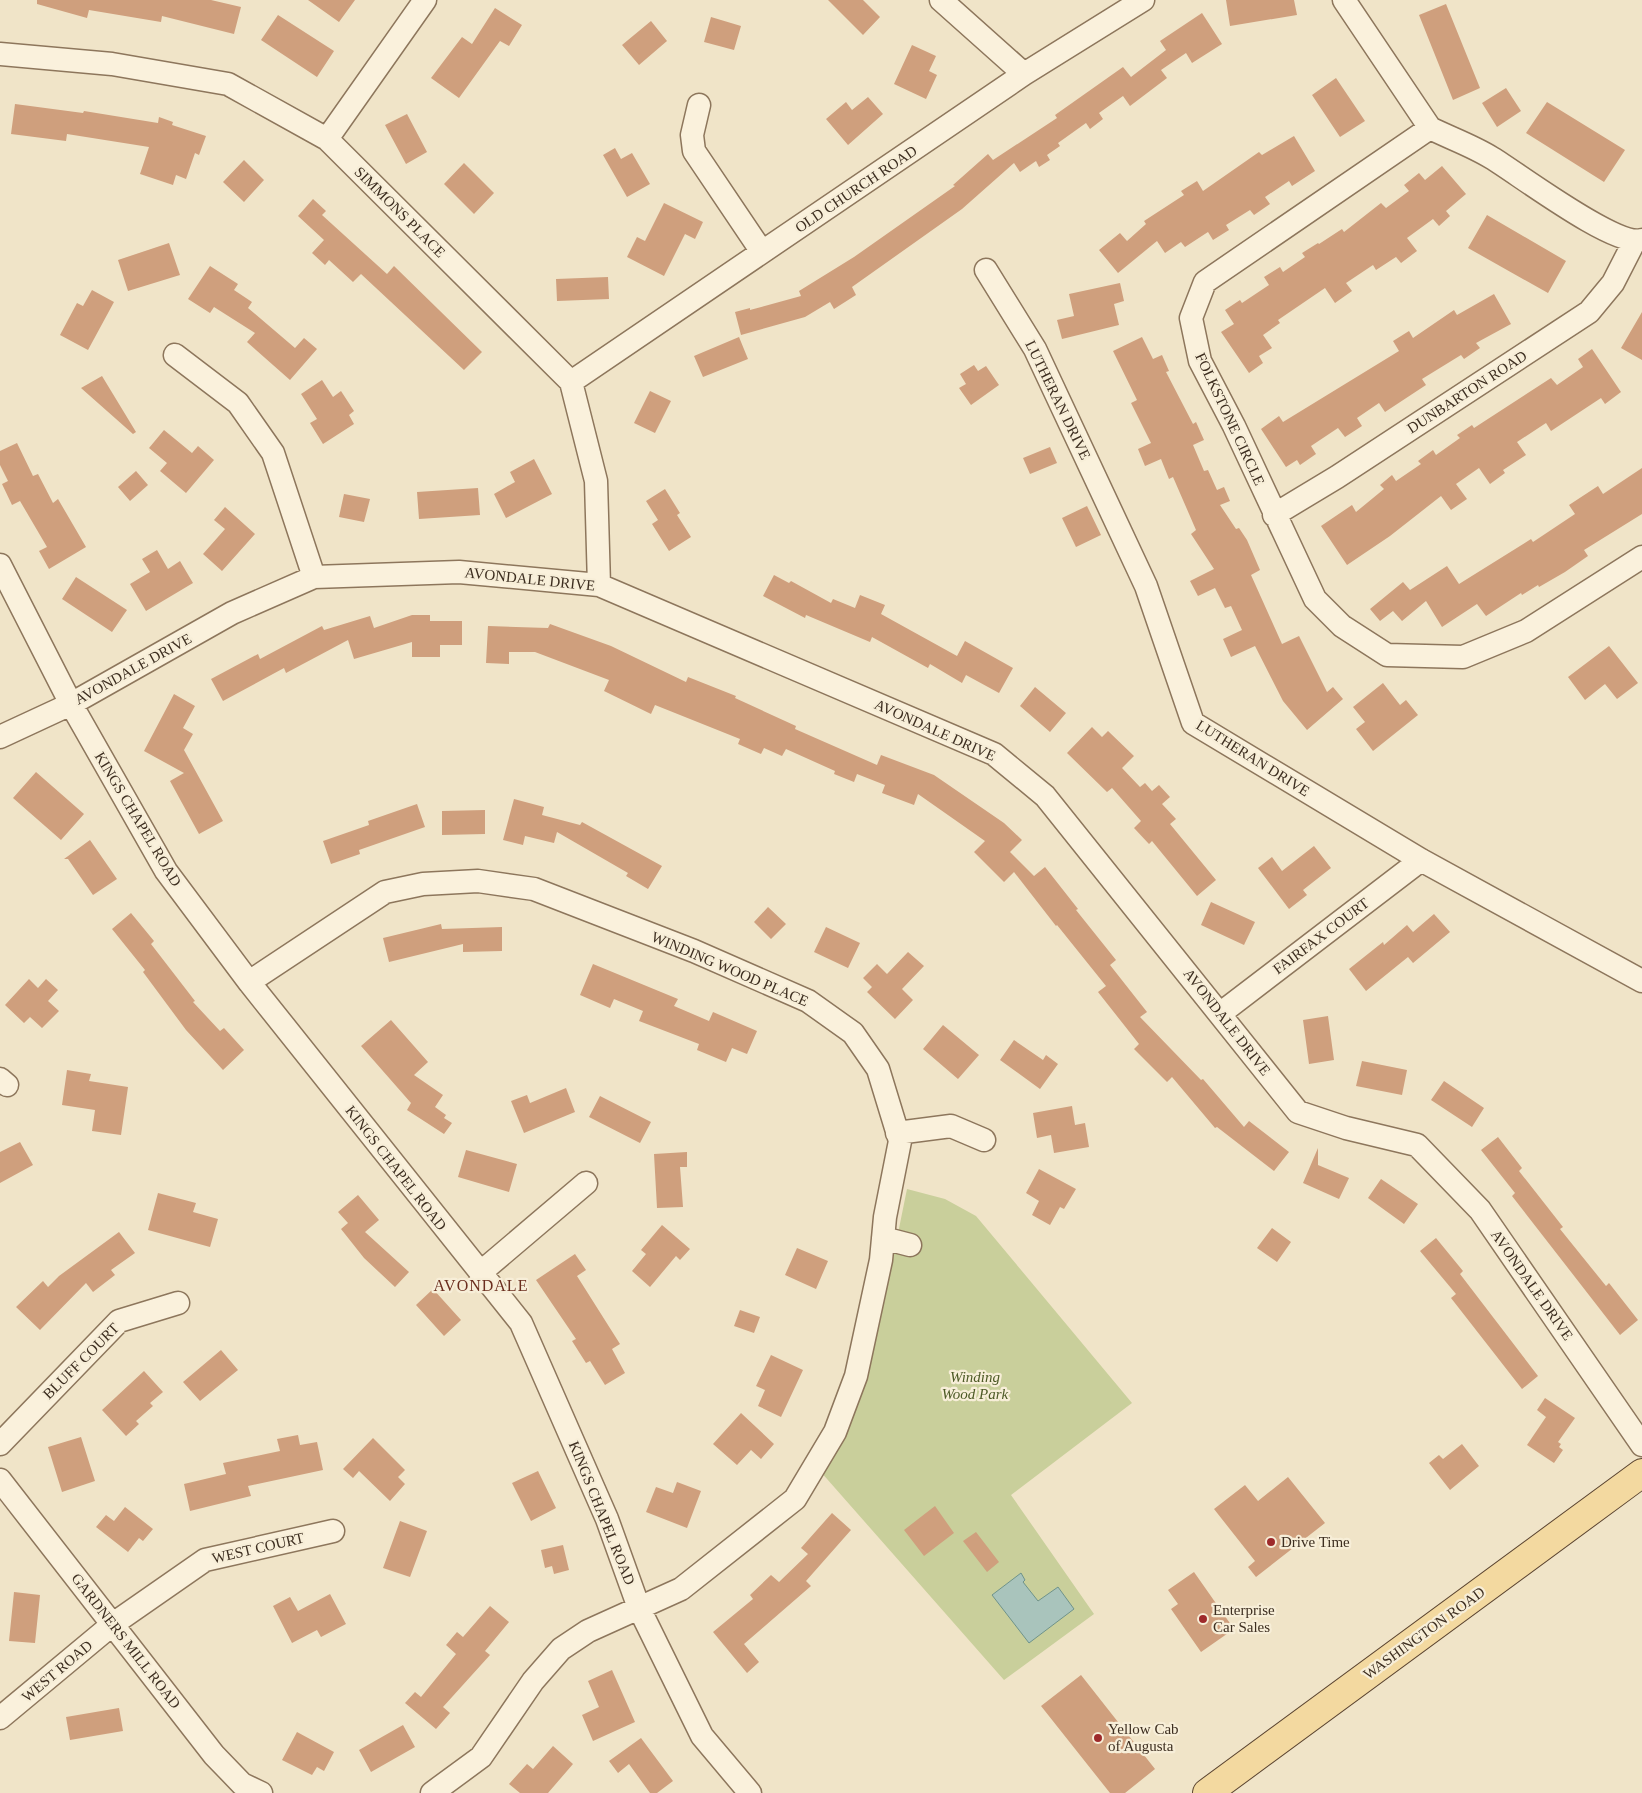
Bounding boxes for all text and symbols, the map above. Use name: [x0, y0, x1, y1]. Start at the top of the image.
street label: OLD CHURCH ROAD: [792, 142, 920, 236]
street label: SIMMONS PLACE: [351, 163, 449, 261]
street label: LUTHERAN DRIVE: [1022, 338, 1094, 462]
street label: DUNBARTON ROAD: [1404, 347, 1530, 437]
street label: FOLKSTONE CIRCLE: [1192, 350, 1268, 488]
street label: AVONDALE DRIVE: [464, 564, 596, 594]
street label: AVONDALE DRIVE: [72, 630, 194, 708]
street label: AVONDALE DRIVE: [872, 696, 998, 764]
street label: LUTHERAN DRIVE: [1193, 717, 1313, 799]
street label: KINGS CHAPEL ROAD: [92, 749, 185, 889]
street label: FAIRFAX COURT: [1270, 895, 1372, 977]
street label: WINDING WOOD PLACE: [649, 929, 811, 1009]
street label: AVONDALE DRIVE: [1180, 965, 1274, 1079]
street label: KINGS CHAPEL ROAD: [342, 1103, 450, 1234]
street label: AVONDALE DRIVE: [1488, 1227, 1576, 1343]
district label: AVONDALE: [434, 1277, 528, 1294]
street label: BLUFF COURT: [40, 1320, 122, 1402]
park label: Winding Wood Park: [942, 1369, 1009, 1402]
street label: KINGS CHAPEL ROAD: [566, 1439, 638, 1587]
street label: WEST COURT: [210, 1530, 306, 1566]
place label: Drive Time: [1281, 1534, 1350, 1550]
marker: Drive Time: [1265, 1536, 1277, 1548]
street label: GARDNERS MILL ROAD: [68, 1570, 184, 1712]
street label: WASHINGTON ROAD: [1360, 1584, 1488, 1682]
place label: Enterprise Car Sales: [1213, 1602, 1275, 1635]
marker: Enterprise Car Sales: [1197, 1613, 1209, 1625]
street label: WEST ROAD: [19, 1637, 96, 1705]
place label: Yellow Cab of Augusta: [1108, 1721, 1179, 1754]
marker: Yellow Cab of Augusta: [1092, 1732, 1104, 1744]

